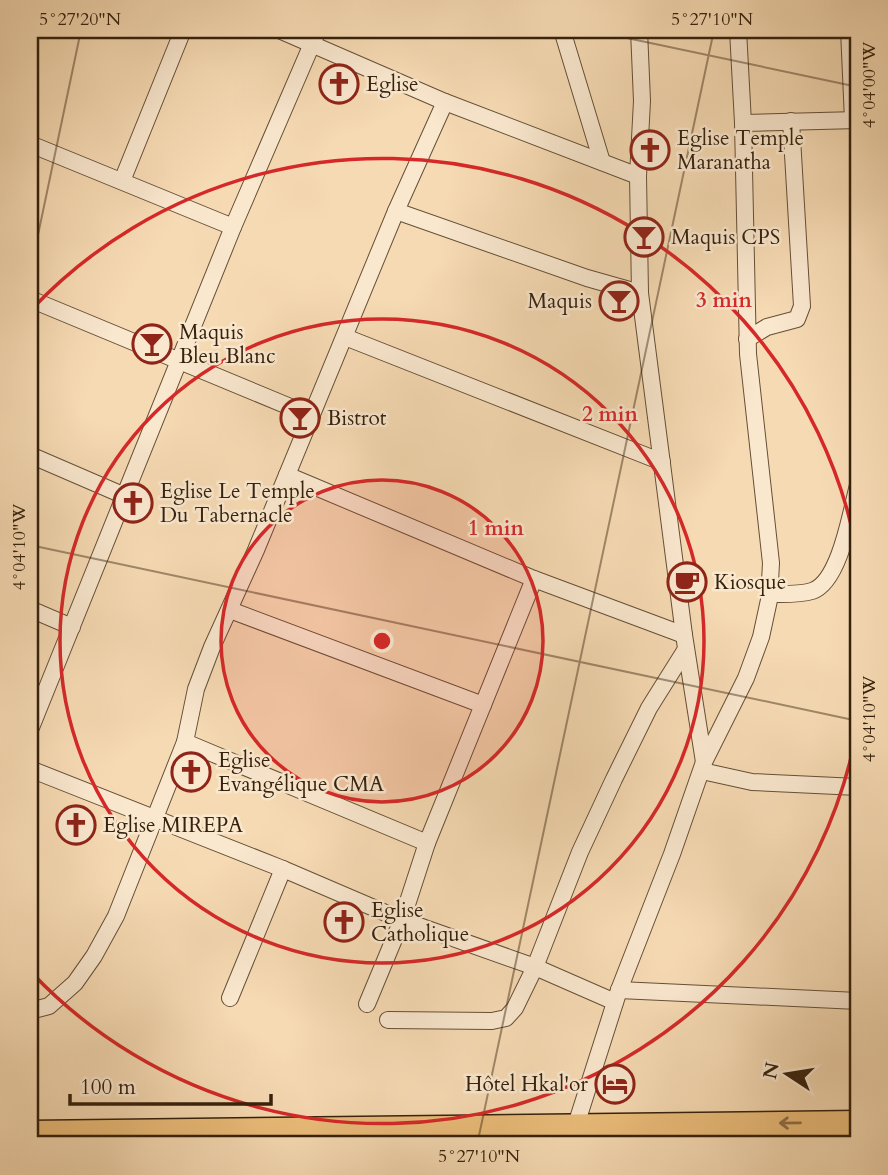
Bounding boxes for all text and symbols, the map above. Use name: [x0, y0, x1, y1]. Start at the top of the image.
text: 5°27'20"N: [39, 7, 122, 32]
text: 5°27'10"N: [671, 7, 754, 32]
text: 4°04'00"W: [857, 42, 882, 128]
church icon: Eglise: [318, 63, 360, 105]
place label: Eglise: [366, 70, 419, 99]
place label: Eglise Temple Maranatha: [677, 124, 804, 177]
church icon: Eglise Temple Maranatha: [629, 129, 671, 171]
bar icon: Maquis CPS: [623, 216, 665, 258]
place label: Maquis CPS: [671, 223, 780, 252]
bar icon: Maquis: [598, 280, 640, 322]
text: 3 min: [696, 286, 752, 315]
place label: Maquis: [527, 287, 592, 316]
place label: Maquis Bleu Blanc: [179, 318, 276, 371]
bar icon: Maquis Bleu Blanc: [131, 323, 173, 365]
bar icon: Bistrot: [279, 397, 321, 439]
text: 2 min: [582, 400, 638, 429]
place label: Bistrot: [327, 404, 387, 433]
place label: Eglise Le Temple Du Tabernacle: [160, 477, 315, 530]
church icon: Eglise Le Temple Du Tabernacle: [112, 482, 154, 524]
text: 4°04'10"W: [7, 504, 32, 590]
text: 1 min: [468, 514, 524, 543]
cafe icon: Kiosque: [666, 561, 708, 603]
place label: Kiosque: [714, 568, 786, 597]
centre of rings: [370, 629, 394, 653]
text: 4°04'10"W: [857, 676, 882, 762]
place label: Eglise Evangélique CMA: [218, 746, 384, 799]
church icon: Eglise Evangélique CMA: [170, 751, 212, 793]
church icon: Eglise MIREPA: [55, 804, 97, 846]
place label: Eglise MIREPA: [103, 811, 243, 840]
place label: Eglise Catholique: [371, 896, 469, 949]
church icon: Eglise Catholique: [323, 901, 365, 943]
north arrow: [752, 1038, 822, 1108]
text: N: [757, 1059, 786, 1081]
scale bar: [70, 1063, 271, 1107]
hotel icon: Hôtel Hkal'or: [594, 1063, 636, 1105]
place label: Hôtel Hkal'or: [465, 1070, 588, 1099]
text: 100 m: [80, 1073, 136, 1102]
one-way arrow: [779, 1117, 802, 1130]
text: 5°27'10"N: [438, 1144, 521, 1169]

